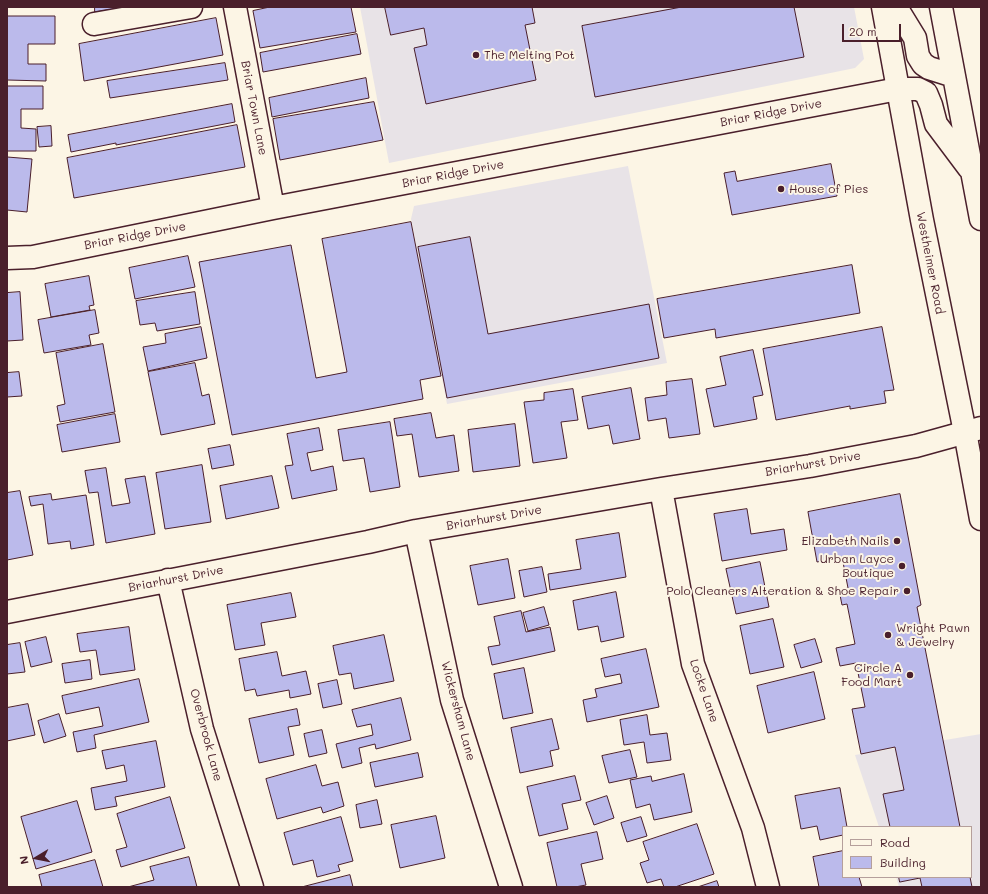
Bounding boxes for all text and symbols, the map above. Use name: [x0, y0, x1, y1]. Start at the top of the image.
scale bar: [844, 16, 903, 42]
text: 20 m: [849, 23, 877, 39]
place label: The Melting Pot: [484, 48, 575, 62]
marker: The Melting Pot: [471, 50, 481, 60]
street label: Briar Town Lane: [238, 60, 270, 156]
street label: Briar Ridge Drive: [719, 96, 823, 130]
street label: Briar Ridge Drive: [401, 157, 505, 191]
place label: House of Pies: [789, 182, 868, 196]
marker: House of Pies: [776, 184, 786, 194]
street label: Westheimer Road: [913, 211, 947, 315]
street label: Briar Ridge Drive: [83, 219, 187, 253]
street label: Briarhurst Drive: [764, 449, 862, 479]
street label: Briarhurst Drive: [445, 503, 543, 533]
place label: Elizabeth Nails: [801, 534, 889, 548]
marker: Elizabeth Nails: [892, 536, 902, 546]
place label: Urban Layce Boutique: [820, 552, 894, 580]
marker: Urban Layce Boutique: [897, 561, 907, 571]
street label: Briarhurst Drive: [127, 563, 225, 595]
place label: Polo Cleaners Alteration & Shoe Repair: [666, 584, 899, 598]
marker: Polo Cleaners Alteration & Shoe Repair: [902, 586, 912, 596]
place label: Wright Pawn & Jewelry: [896, 621, 970, 649]
marker: Wright Pawn & Jewelry: [883, 630, 893, 640]
street label: Locke Lane: [686, 657, 722, 725]
street label: Wickersham Lane: [438, 660, 478, 762]
place label: Circle A Food Mart: [841, 661, 902, 689]
marker: Circle A Food Mart: [905, 670, 915, 680]
street label: Overbrook Lane: [187, 687, 225, 783]
legend: [842, 826, 972, 878]
text: Road: [880, 834, 910, 850]
north arrow: [16, 838, 56, 878]
text: Building: [880, 854, 926, 870]
text: N: [16, 855, 32, 866]

